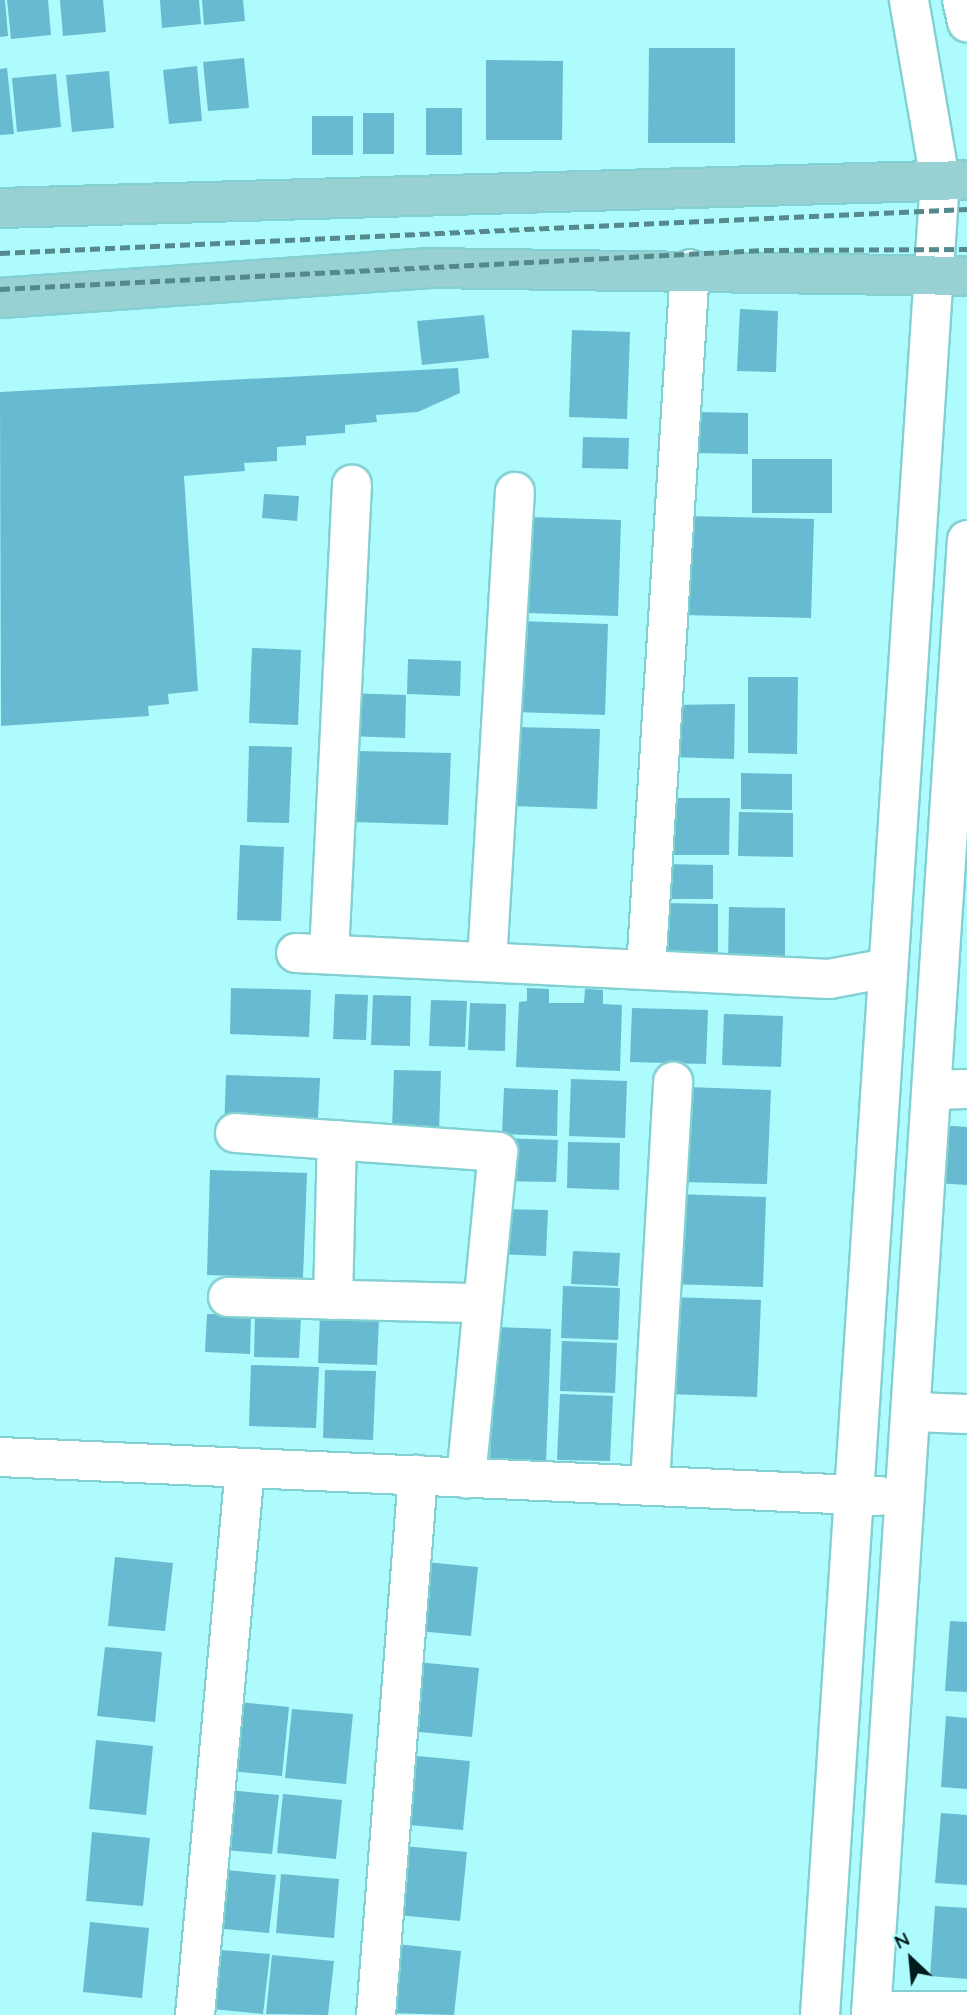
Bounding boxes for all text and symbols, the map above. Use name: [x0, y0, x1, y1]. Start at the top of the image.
north arrow: [876, 1924, 946, 1994]
text: N: [890, 1926, 913, 1954]

